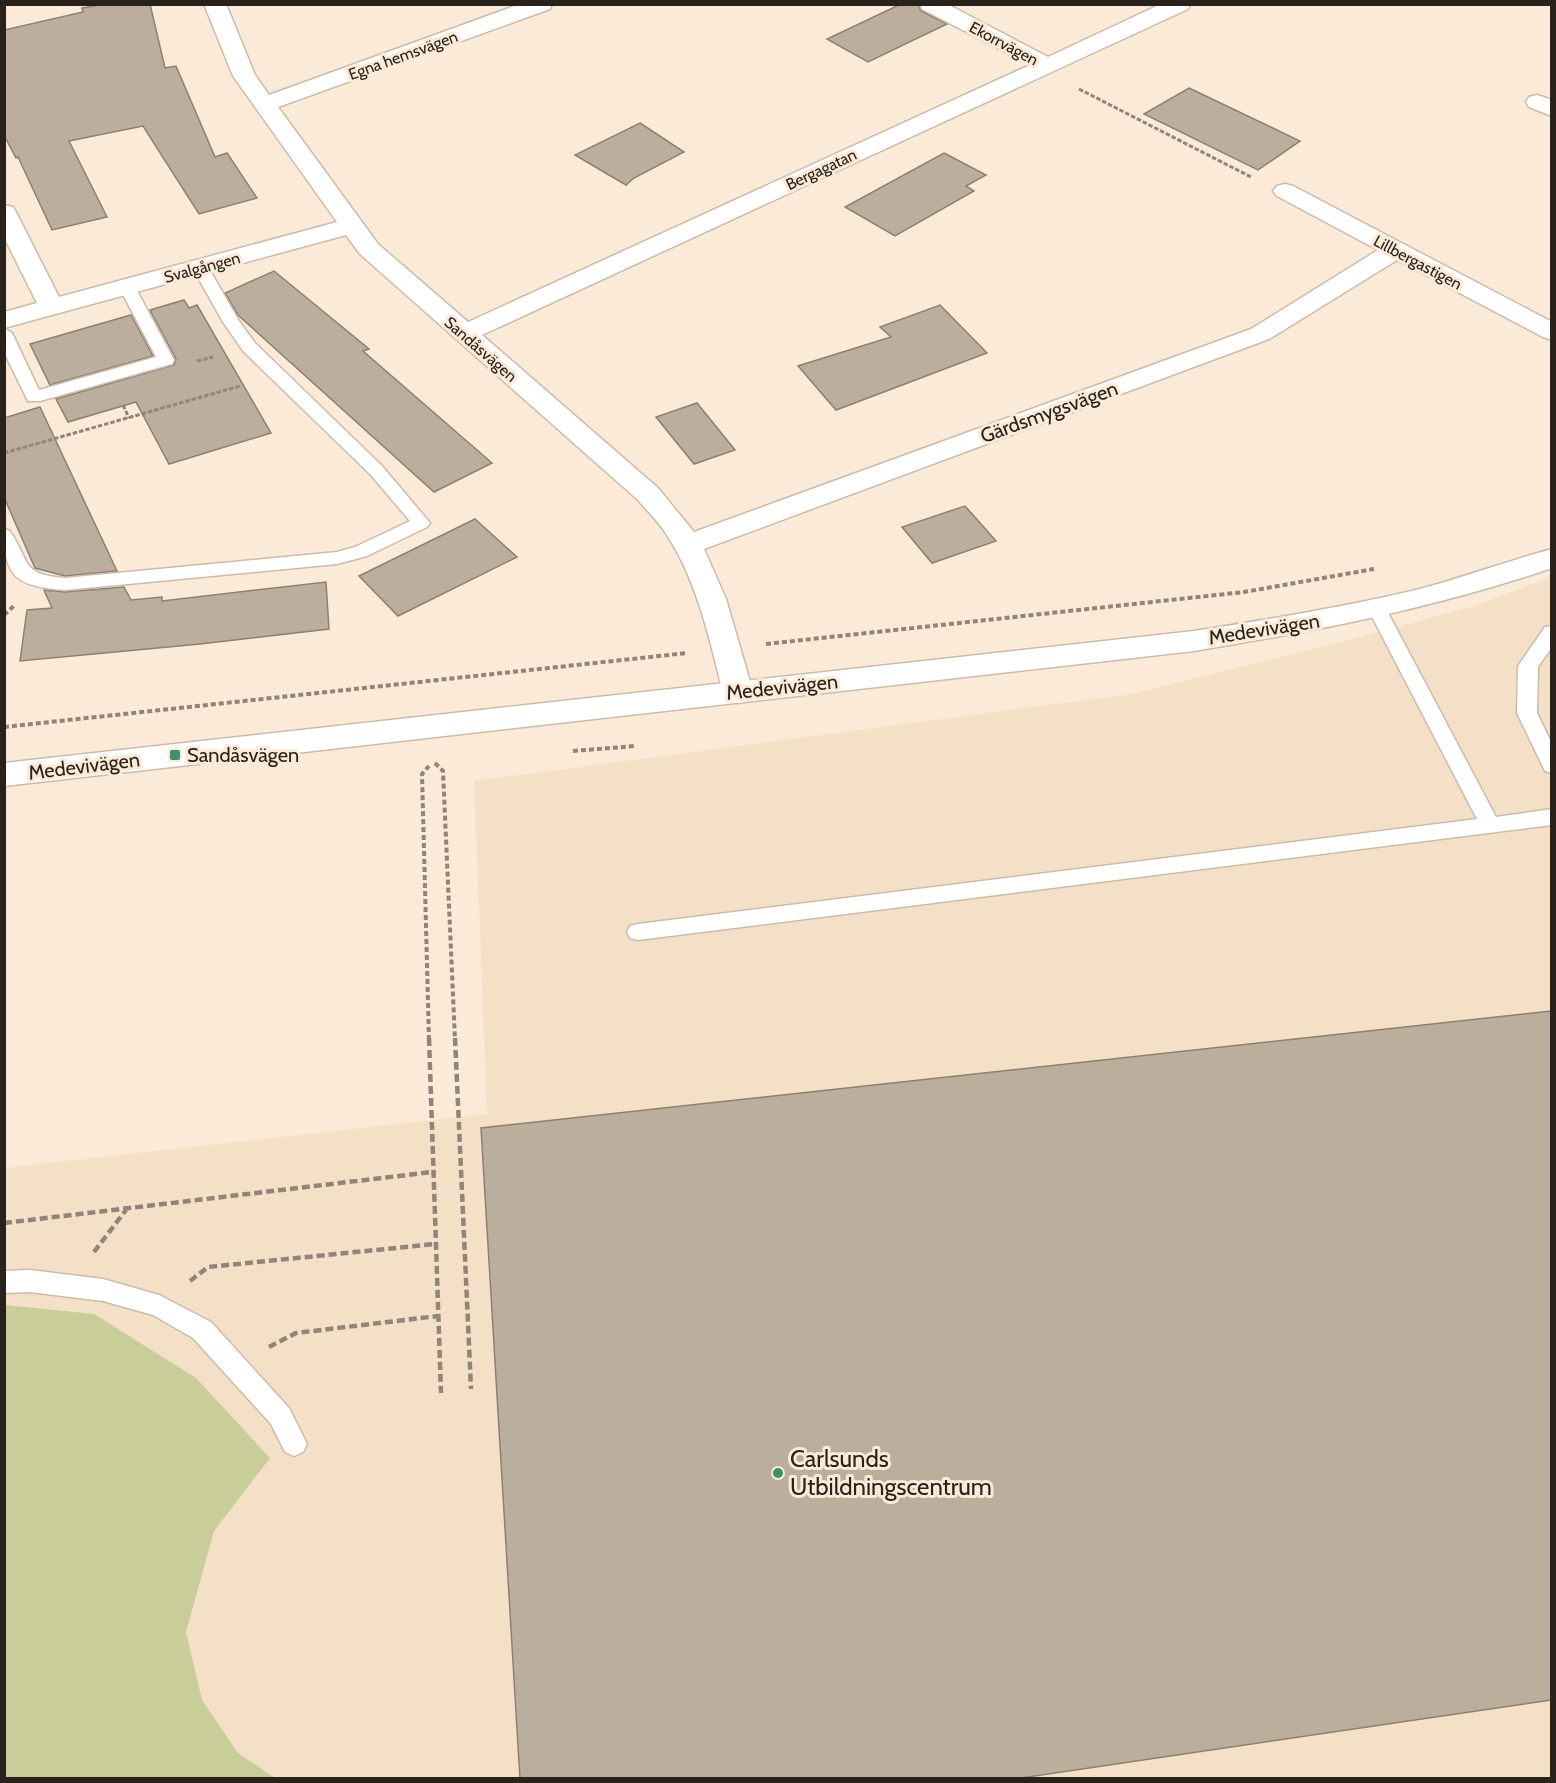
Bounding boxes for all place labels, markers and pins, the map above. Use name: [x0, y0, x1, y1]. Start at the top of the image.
place label: Sandåsvägen: [187, 743, 299, 767]
marker: Sandåsvägen: [168, 748, 182, 762]
place label: Carlsunds Utbildningscentrum: [790, 1444, 992, 1501]
marker: Carlsunds Utbildningscentrum: [771, 1466, 785, 1480]

